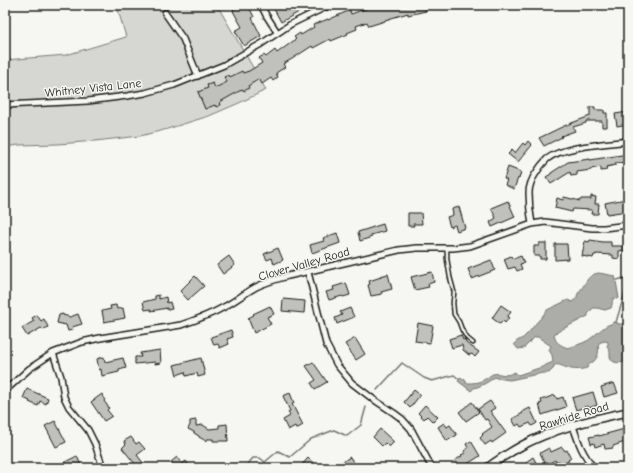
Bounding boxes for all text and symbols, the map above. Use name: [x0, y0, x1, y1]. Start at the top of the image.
street label: Whitney Vista Lane: [44, 76, 142, 100]
street label: Clover Valley Road: [257, 244, 351, 284]
street label: Rawhide Road: [538, 399, 610, 433]

